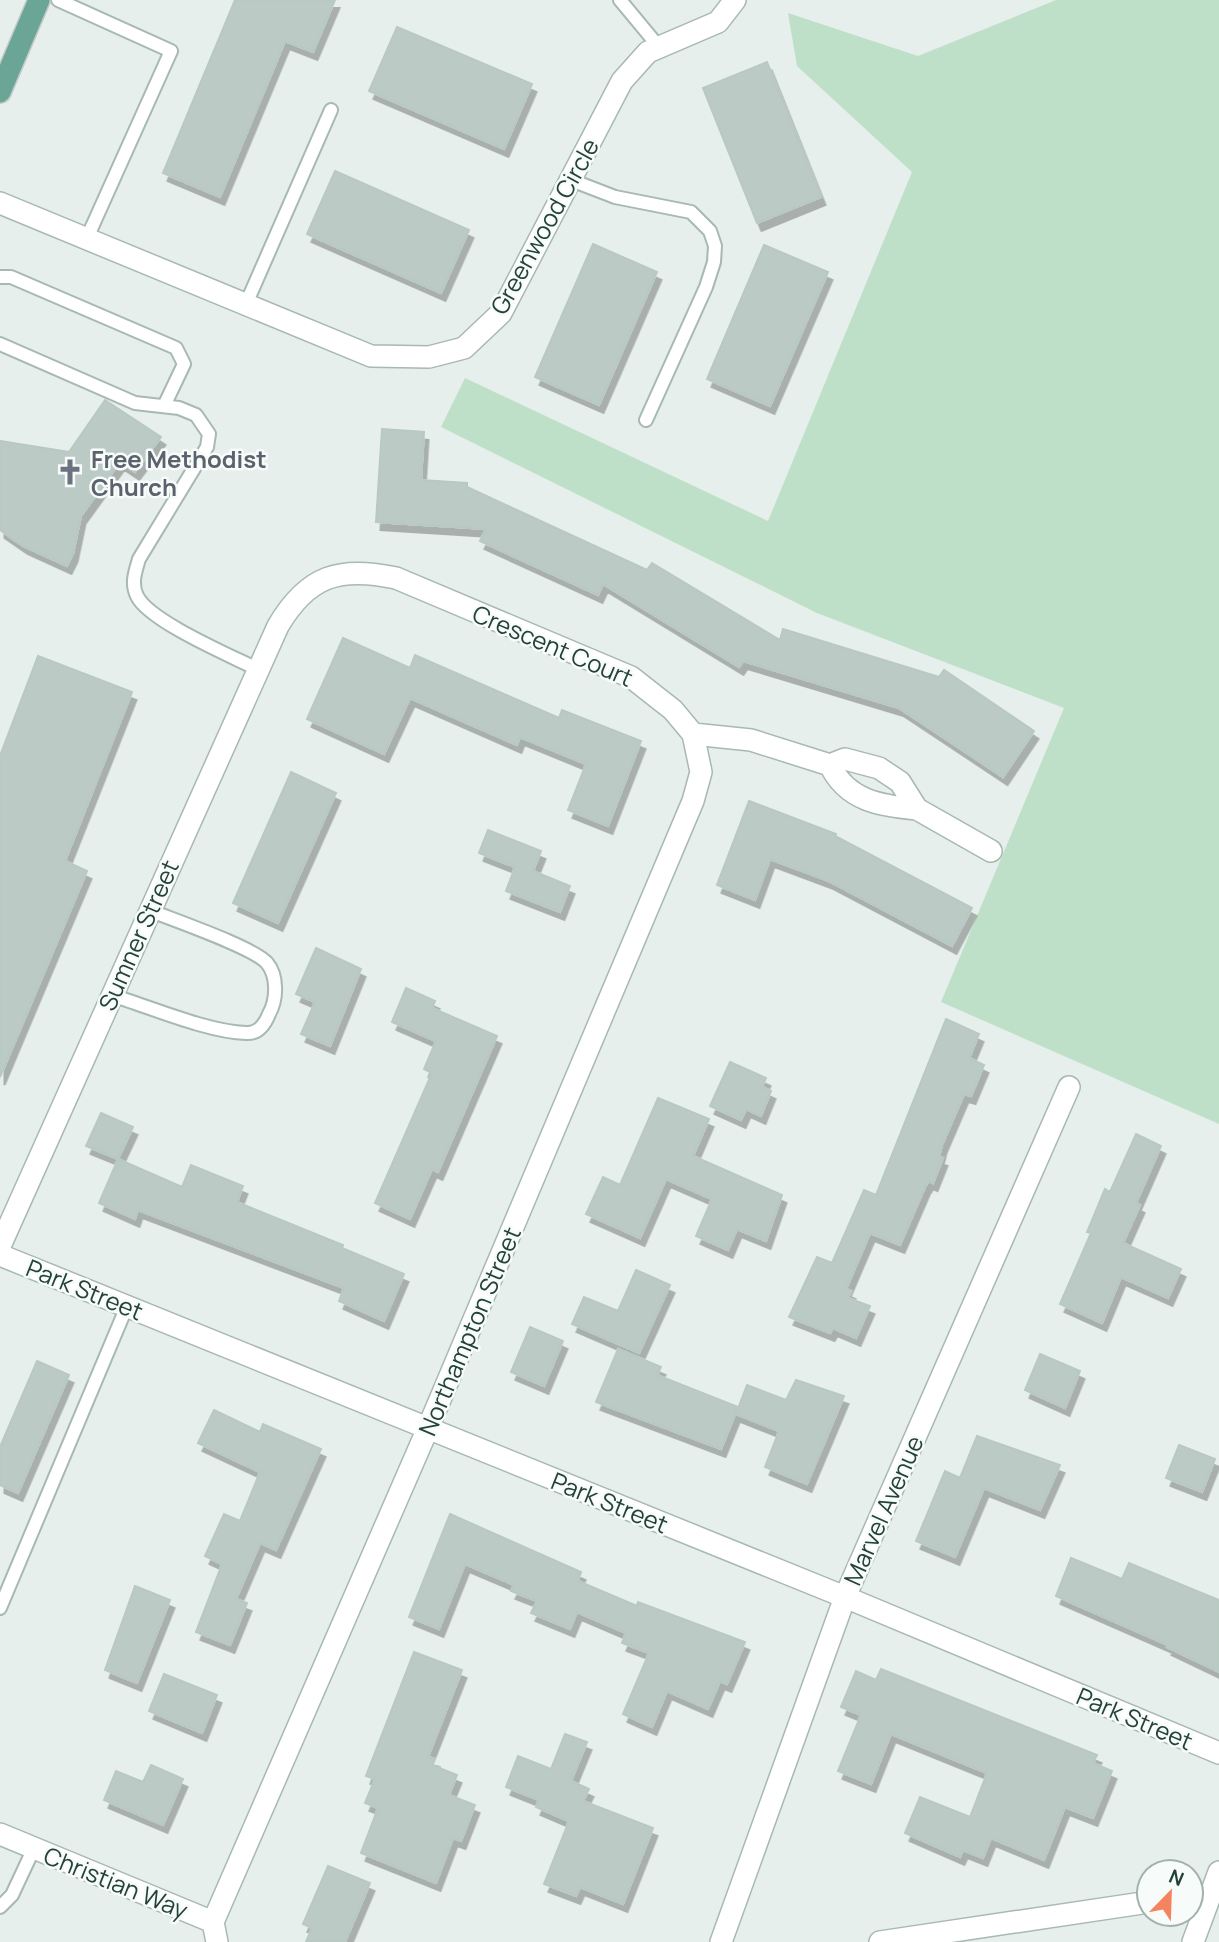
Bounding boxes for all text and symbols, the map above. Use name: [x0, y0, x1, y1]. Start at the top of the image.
street label: Greenwood Circle: [482, 132, 606, 320]
place label: Free Methodist Church: [91, 442, 267, 503]
church icon: Free Methodist Church: [55, 457, 85, 487]
street label: Crescent Court: [468, 596, 638, 694]
street label: Sumner Street: [90, 854, 186, 1016]
street label: Northampton Street: [410, 1221, 528, 1441]
street label: Park Street: [22, 1251, 148, 1327]
street label: Marvel Avenue: [835, 1430, 931, 1590]
street label: Park Street: [547, 1464, 673, 1540]
street label: Park Street: [1072, 1679, 1198, 1757]
street label: Christian Way: [39, 1838, 193, 1926]
north arrow: [1135, 1858, 1205, 1928]
text: N: [1165, 1863, 1188, 1892]

